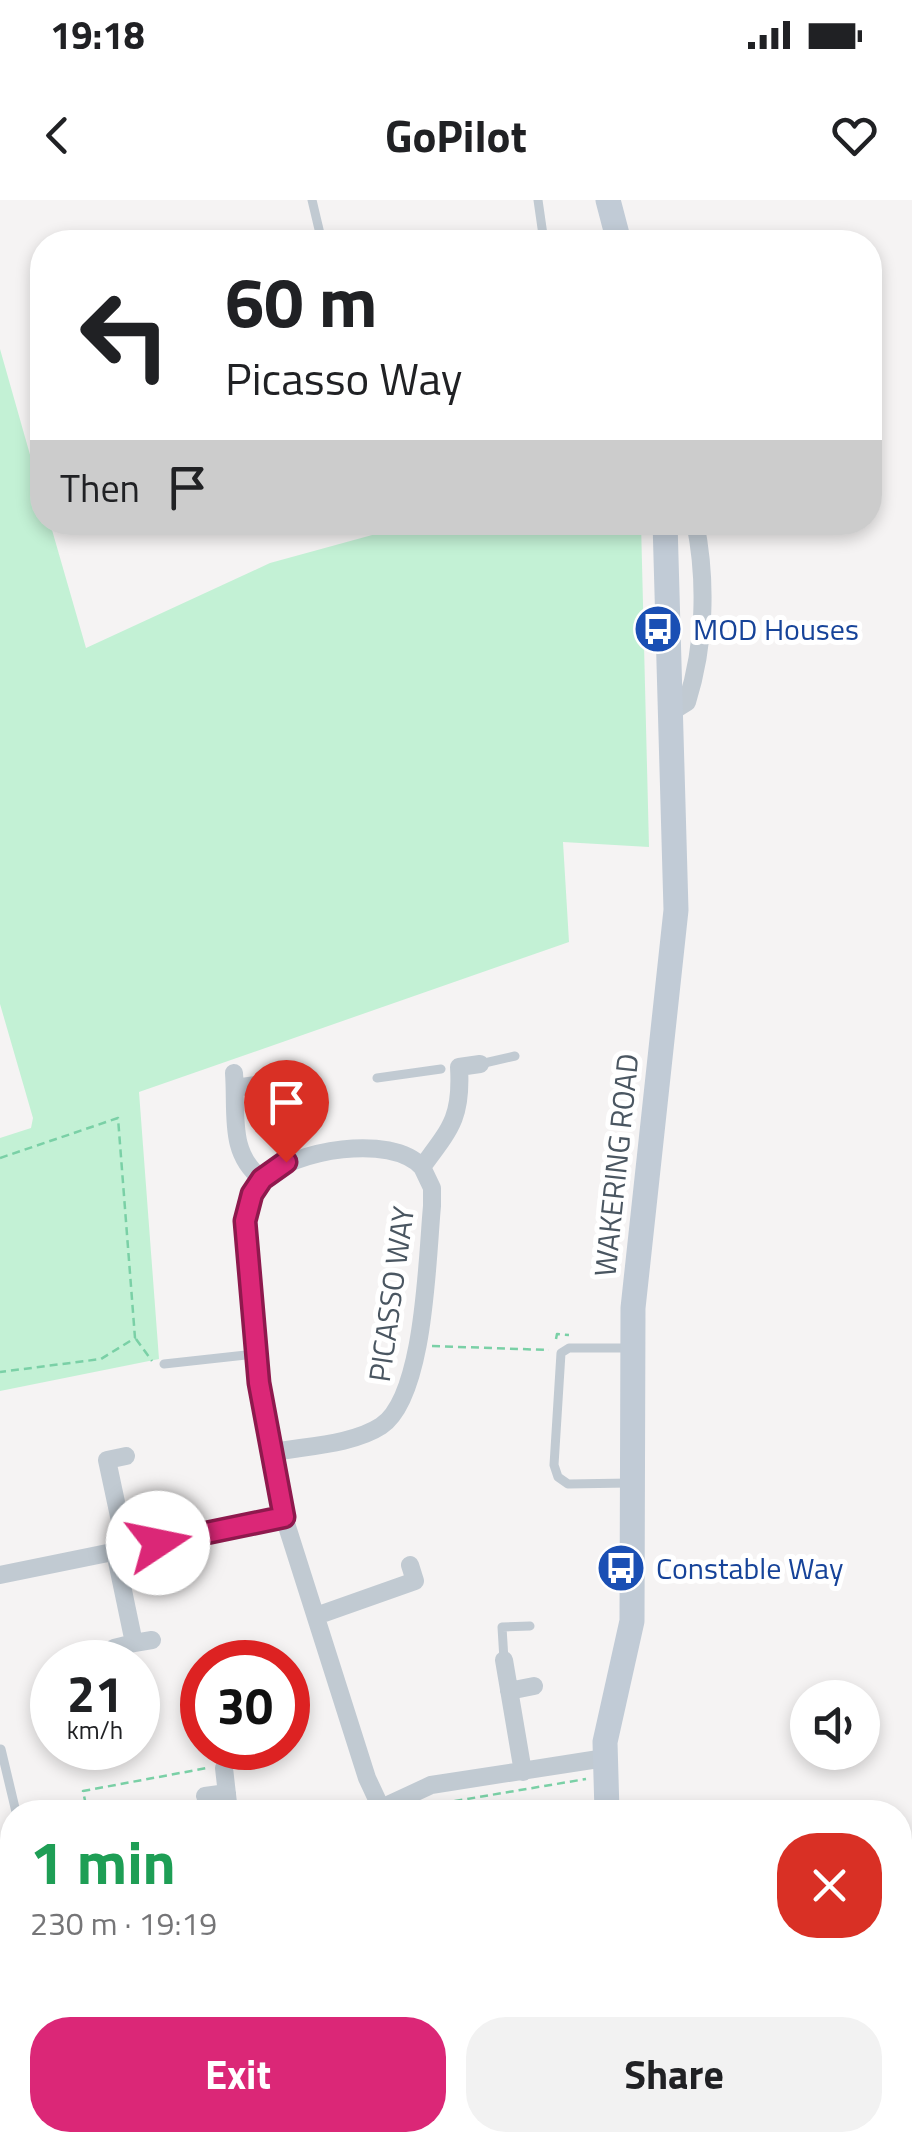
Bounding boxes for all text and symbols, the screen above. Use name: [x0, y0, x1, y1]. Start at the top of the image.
text: 19:18: [50, 6, 145, 64]
text: GoPilot: [385, 101, 527, 169]
icon: back: [30, 108, 85, 163]
icon: heart: [827, 108, 882, 163]
text: 60 m: [225, 248, 378, 354]
icon: left: [60, 270, 190, 400]
text: Picasso Way: [225, 344, 462, 412]
text: Then: [60, 459, 140, 517]
icon: arrive: [160, 460, 215, 515]
bus stop icon: MOD Houses: [632, 603, 684, 655]
place label: MOD Houses: [693, 606, 859, 652]
street label: WAKERING ROAD: [581, 1051, 651, 1279]
pin: [244, 1060, 329, 1163]
icon: arrive: [259, 1075, 314, 1130]
street label: PICASSO WAY: [356, 1203, 426, 1385]
position arrow: [106, 1491, 210, 1595]
bus stop icon: Constable Way: [595, 1542, 647, 1594]
place label: Constable Way: [656, 1545, 843, 1591]
speed limit sign: 30: [180, 1640, 310, 1770]
text: 21: [67, 1655, 123, 1731]
map controls: [790, 1680, 880, 1770]
button: sound: [790, 1680, 880, 1770]
text: km/h: [67, 1711, 123, 1749]
text: 1 min: [30, 1816, 176, 1907]
button: close: [777, 1833, 882, 1938]
text: 230 m · 19:19: [30, 1899, 217, 1947]
button: Exit: [30, 2017, 446, 2132]
button: Share: [466, 2017, 882, 2132]

